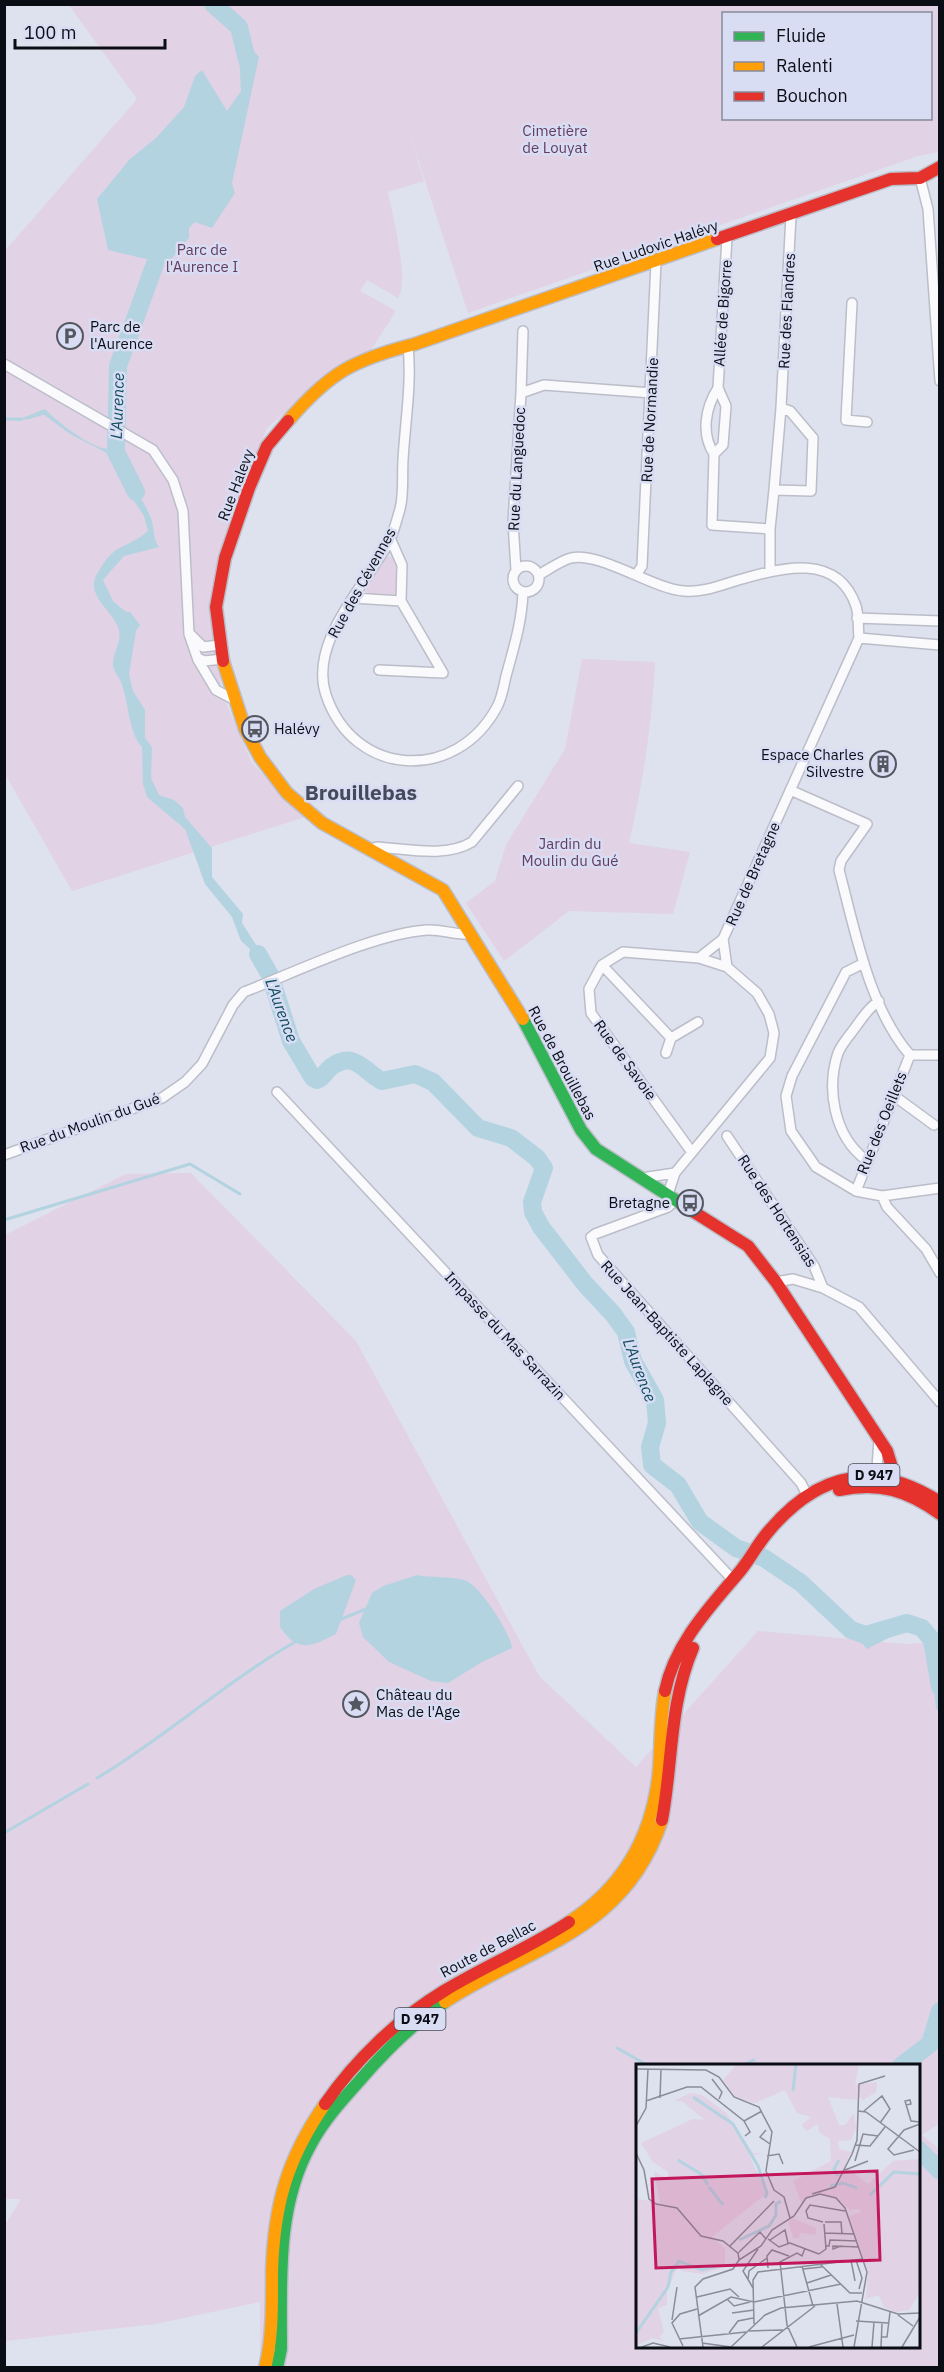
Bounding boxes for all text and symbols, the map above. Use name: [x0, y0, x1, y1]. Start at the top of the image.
scale bar: [15, 12, 165, 50]
legend: [722, 12, 932, 120]
text: 100 m: [24, 21, 76, 44]
text: Fluide: [776, 24, 826, 47]
text: Ralenti: [776, 54, 833, 77]
text: Bouchon: [776, 84, 848, 107]
park label: Cimetière de Louyat: [522, 121, 588, 157]
street label: Rue Ludovic Halévy: [591, 215, 721, 276]
park label: Parc de l'Aurence I: [166, 240, 238, 276]
street label: Rue des Flandres: [774, 252, 799, 370]
street label: Allée de Bigorre: [709, 259, 736, 367]
place label: Parc de l'Aurence: [90, 317, 153, 353]
parking icon: Parc de l'Aurence: [55, 321, 85, 351]
street label: Rue de Normandie: [637, 357, 662, 483]
water label: L'Aurence: [106, 373, 128, 439]
street label: Rue du Languedoc: [504, 406, 529, 531]
street label: Rue Halevy: [213, 446, 258, 524]
street label: Rue des Cévennes: [323, 524, 400, 641]
bus stop icon: Halévy: [240, 714, 270, 744]
place label: Halévy: [274, 719, 320, 738]
place label: Espace Charles Silvestre: [761, 745, 864, 781]
building icon: Espace Charles Silvestre: [868, 749, 898, 779]
district label: Brouillebas: [305, 778, 417, 806]
street label: Rue de Bretagne: [721, 819, 784, 929]
park label: Jardin du Moulin du Gué: [522, 834, 618, 870]
water label: L'Aurence: [261, 975, 303, 1045]
street label: Rue de Brouillebas: [524, 1002, 601, 1123]
street label: Rue de Savoie: [590, 1016, 661, 1104]
street label: Rue des Oeillets: [852, 1069, 911, 1177]
street label: Rue du Moulin du Gué: [17, 1088, 162, 1157]
street label: Rue des Hortensias: [734, 1151, 821, 1271]
bus stop icon: Bretagne: [675, 1188, 705, 1218]
place label: Bretagne: [609, 1193, 670, 1212]
street label: Rue Jean-Baptiste Laplagne: [597, 1256, 738, 1409]
street label: Impasse du Mas Sarrazin: [441, 1267, 570, 1404]
water label: L'Aurence: [619, 1335, 661, 1405]
road number: D 947: [848, 1464, 900, 1486]
place label: Château du Mas de l'Age: [376, 1685, 460, 1721]
place icon: Château du Mas de l'Age: [341, 1689, 371, 1719]
street label: Route de Bellac: [437, 1915, 539, 1982]
road number: D 947: [394, 2008, 446, 2030]
inset map: [636, 2064, 920, 2348]

